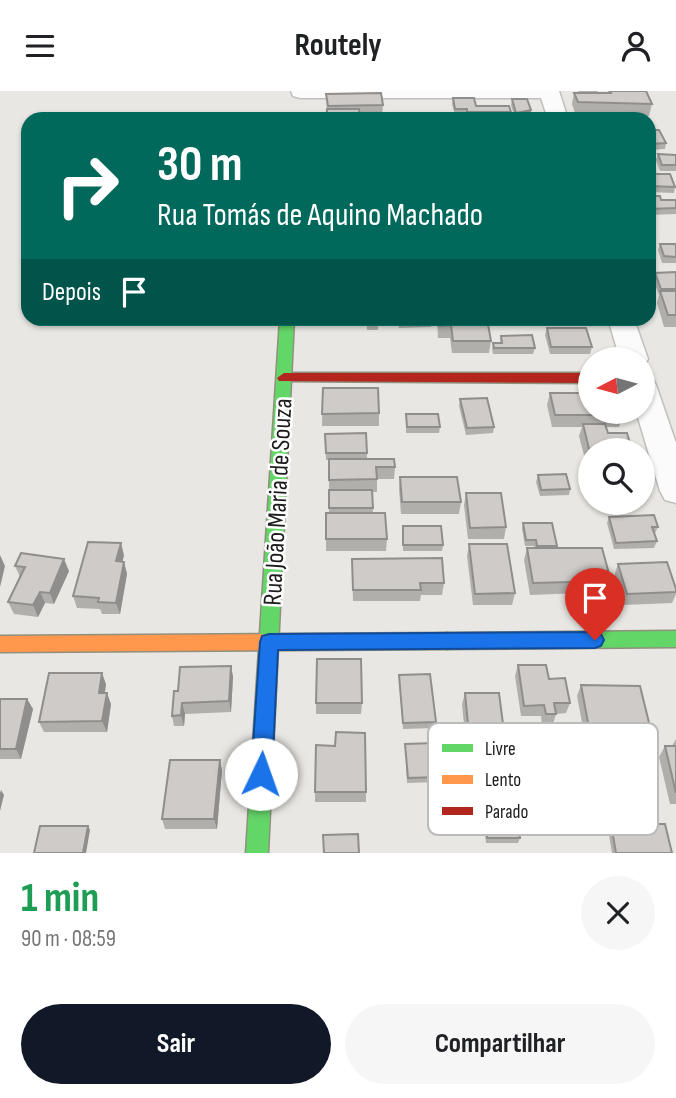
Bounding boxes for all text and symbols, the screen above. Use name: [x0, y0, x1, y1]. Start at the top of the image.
text: Routely: [294, 26, 382, 65]
icon: menu: [21, 27, 59, 65]
icon: person: [617, 27, 655, 65]
text: 30 m: [157, 136, 242, 195]
icon: right: [42, 140, 133, 231]
text: Rua Tomás de Aquino Machado: [157, 196, 483, 235]
icon: arrive: [115, 273, 153, 311]
text: Depois: [42, 277, 101, 308]
north arrow: [578, 347, 654, 423]
map controls: [578, 347, 655, 515]
street label: Rua João Maria de Souza: [258, 398, 299, 607]
button: search: [578, 438, 655, 515]
pin: [565, 568, 625, 640]
icon: arrive: [576, 579, 614, 617]
legend: [428, 723, 658, 835]
position arrow: [224, 737, 298, 811]
text: Livre: [485, 738, 516, 761]
text: Lento: [485, 769, 521, 792]
text: Parado: [485, 801, 528, 824]
text: 1 min: [21, 873, 99, 924]
button: close: [581, 876, 655, 950]
text: 90 m · 08:59: [21, 925, 116, 953]
button: Sair: [21, 1004, 331, 1084]
button: Compartilhar: [345, 1004, 655, 1084]

